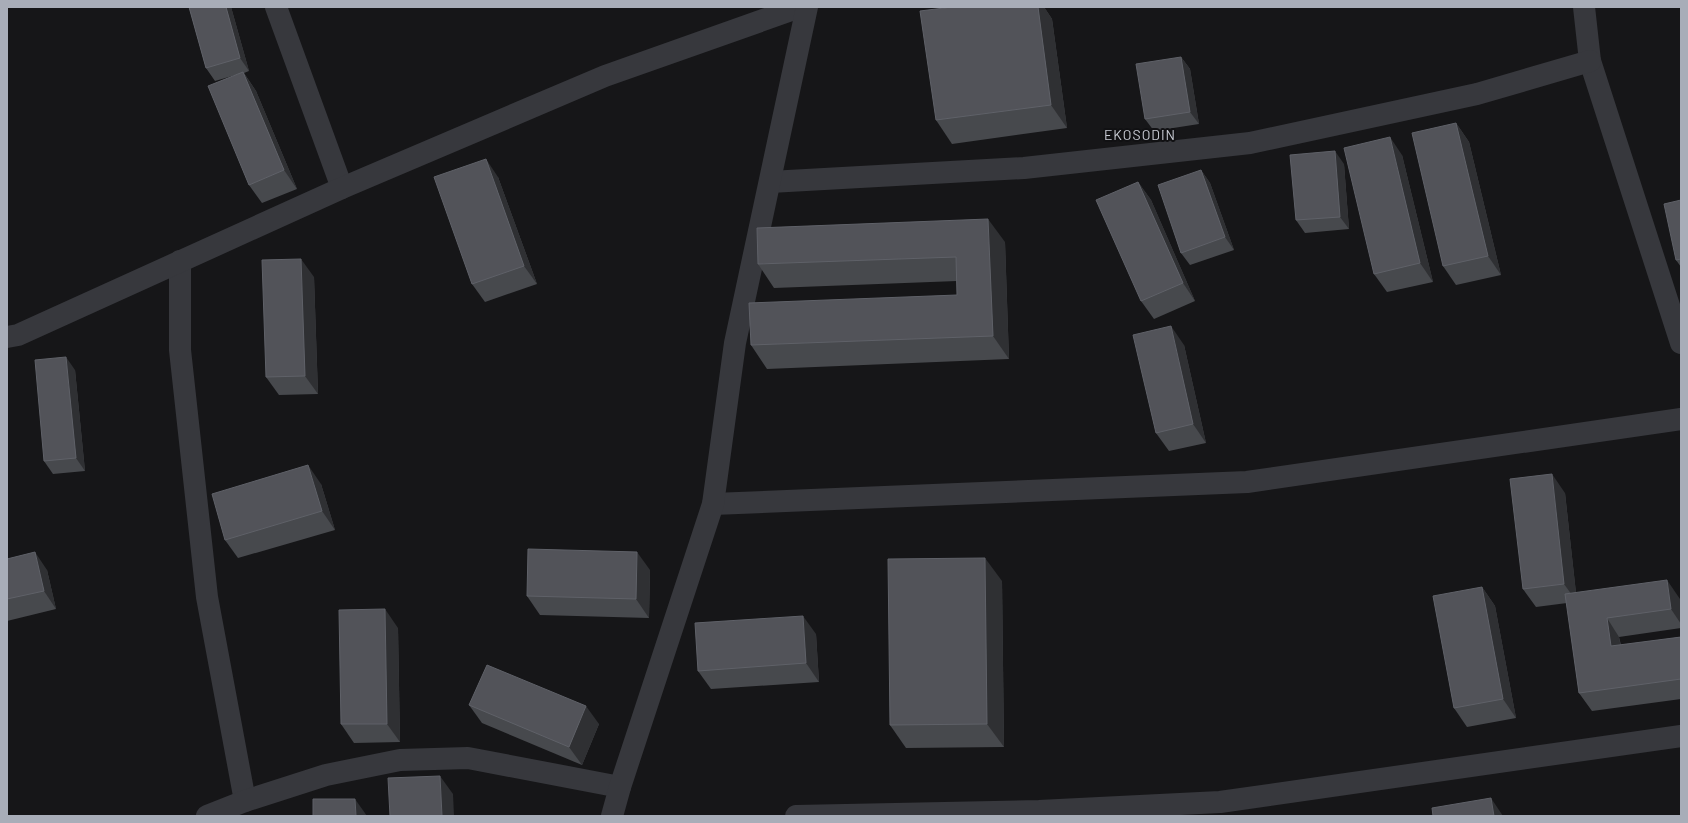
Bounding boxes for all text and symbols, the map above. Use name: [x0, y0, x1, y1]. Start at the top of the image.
district label: EKOSODIN: [1104, 126, 1176, 143]

